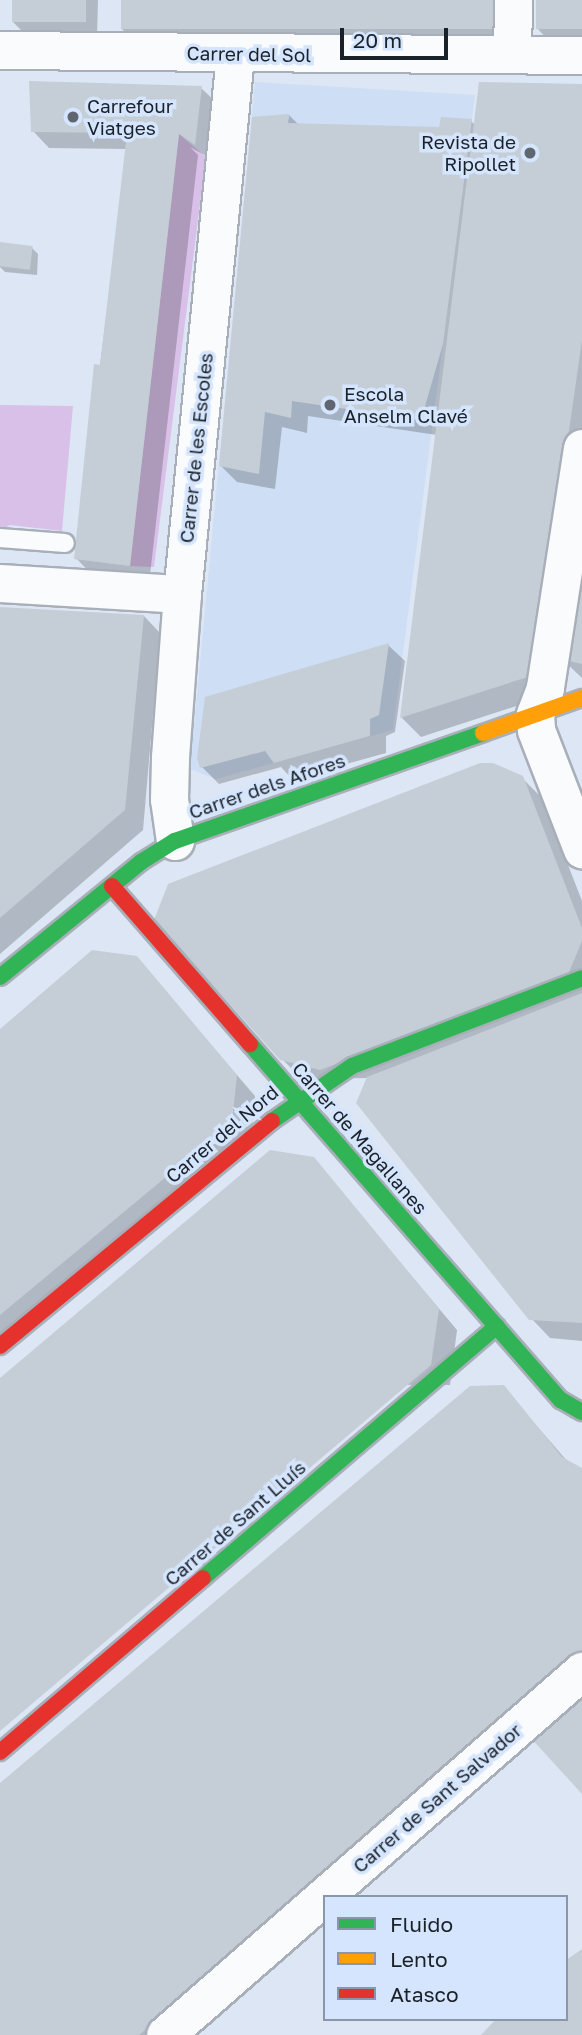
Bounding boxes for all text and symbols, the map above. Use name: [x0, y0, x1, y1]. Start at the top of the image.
scale bar: [344, 14, 452, 58]
text: 20 m: [353, 27, 402, 53]
street label: Carrer del Sol: [186, 42, 312, 66]
place label: Carrefour Viatges: [87, 95, 173, 139]
marker: Carrefour Viatges: [65, 109, 81, 125]
place label: Revista de Ripollet: [421, 131, 516, 175]
marker: Revista de Ripollet: [522, 145, 538, 161]
street label: Carrer de les Escoles: [175, 352, 217, 544]
place label: Escola Anselm Clavé: [344, 383, 468, 427]
marker: Escola Anselm Clavé: [322, 397, 338, 413]
street label: Carrer dels Afores: [186, 749, 348, 823]
street label: Carrer de Magallanes: [288, 1057, 432, 1219]
street label: Carrer del Nord: [161, 1080, 283, 1188]
street label: Carrer de Sant Lluís: [160, 1456, 310, 1590]
street label: Carrer de Sant Salvador: [348, 1719, 526, 1877]
legend: [323, 1895, 568, 2021]
text: Fluido: [390, 1911, 453, 1937]
text: Lento: [390, 1946, 448, 1972]
text: Atasco: [390, 1981, 459, 2007]

